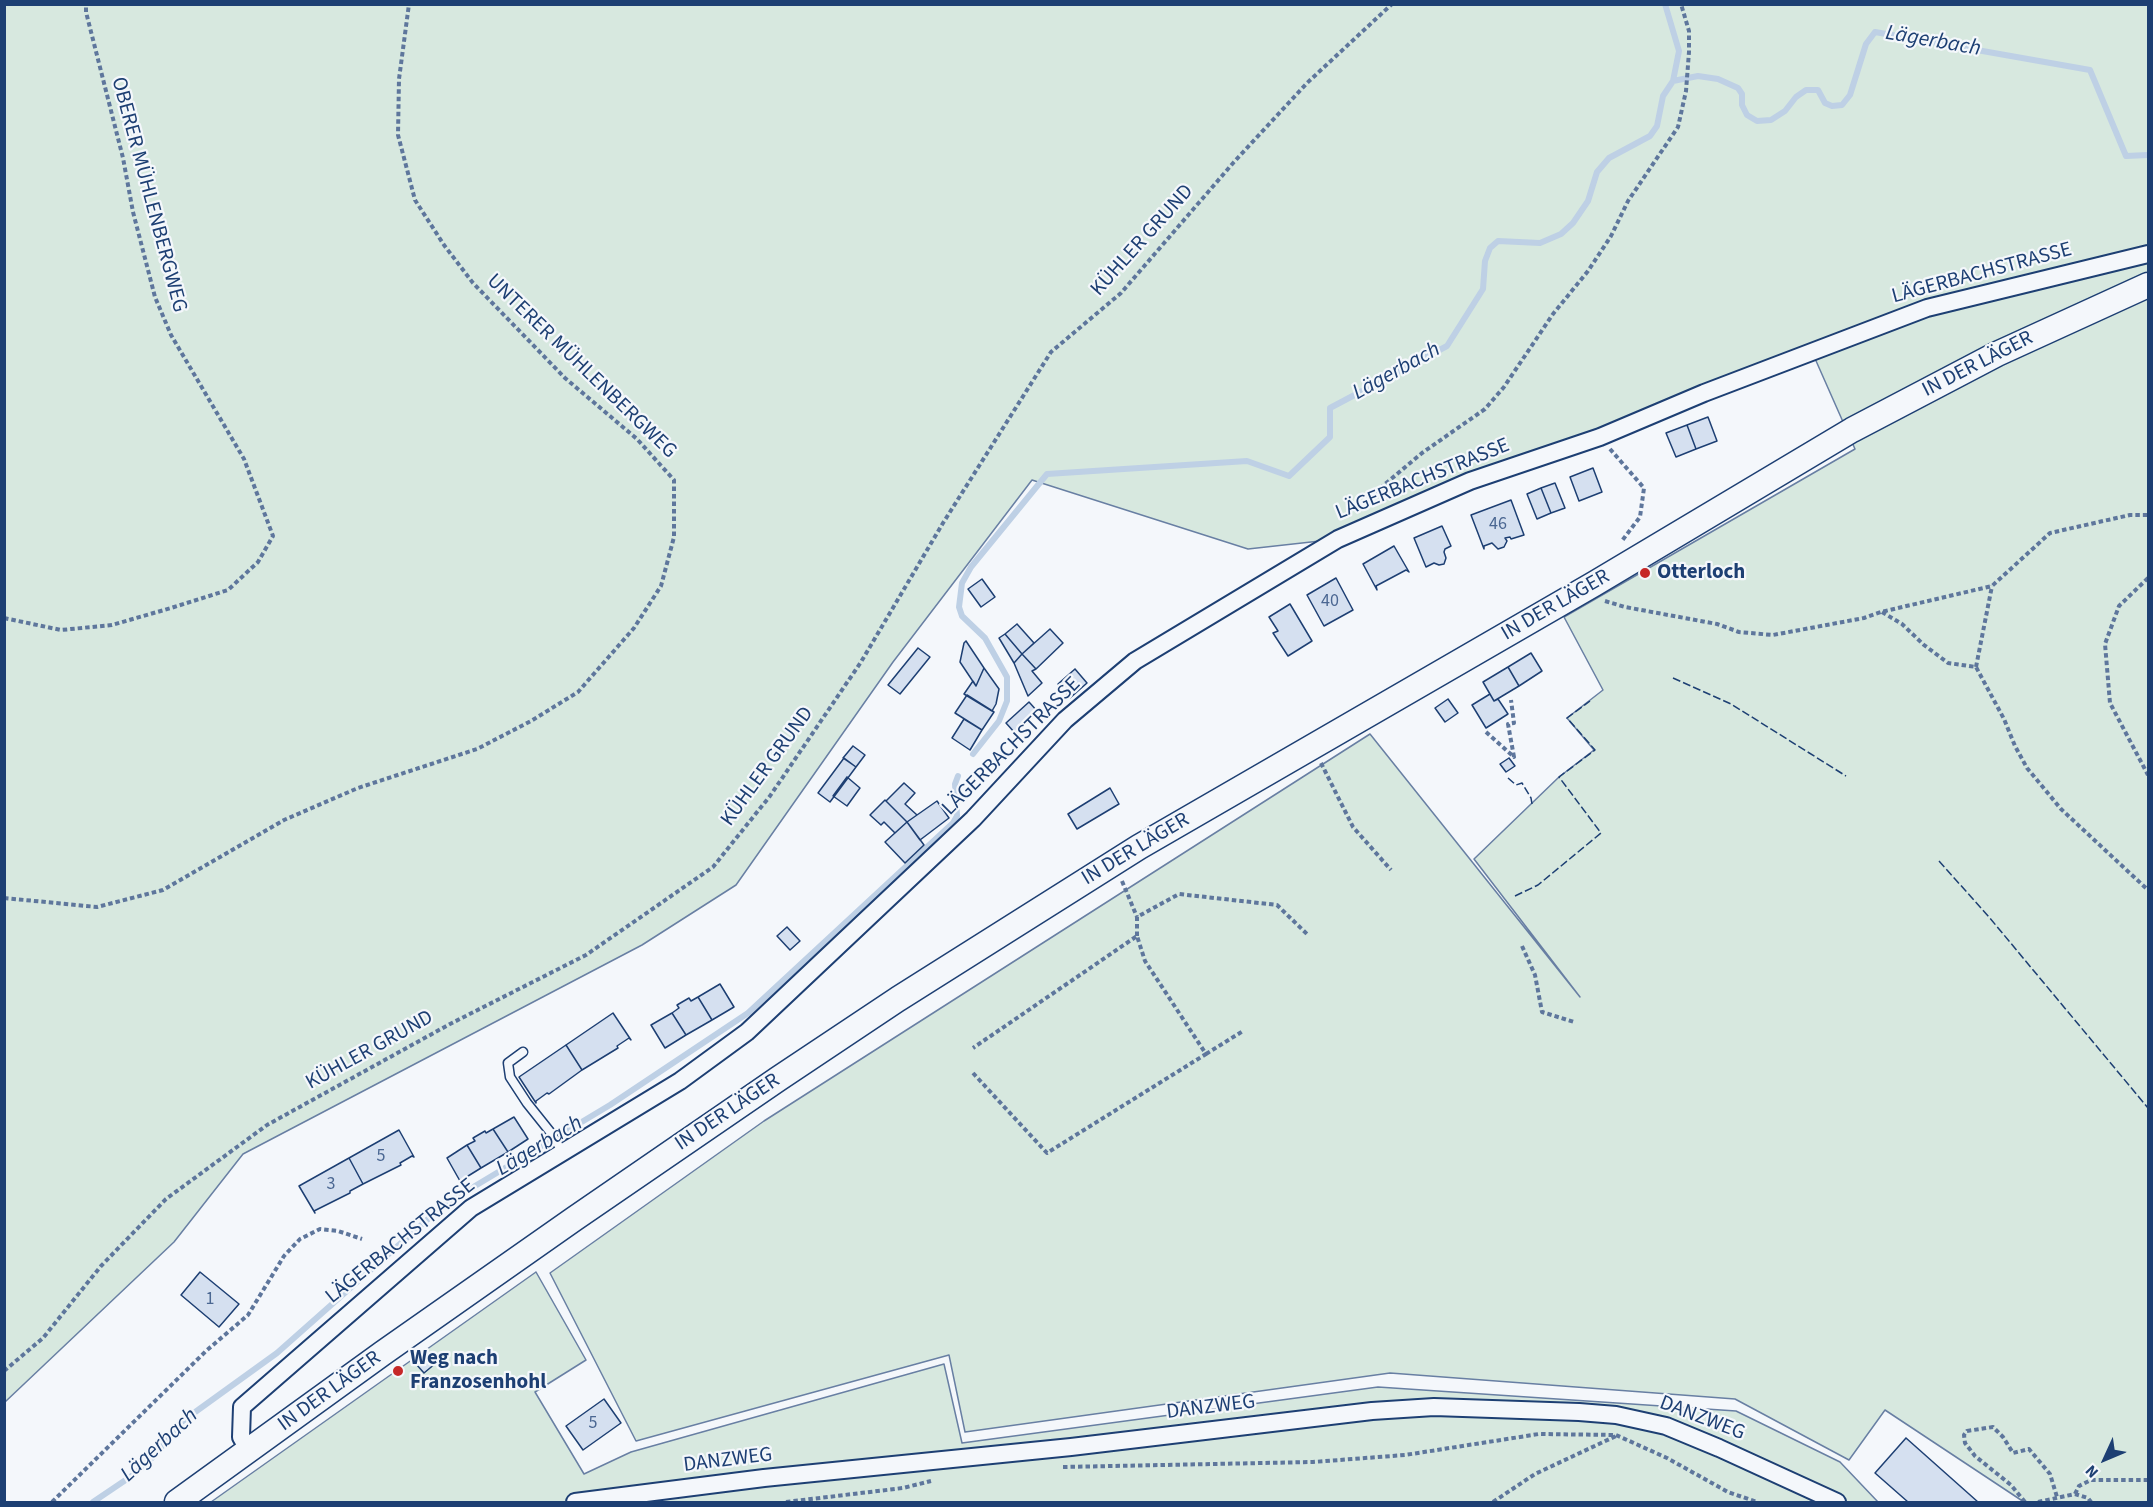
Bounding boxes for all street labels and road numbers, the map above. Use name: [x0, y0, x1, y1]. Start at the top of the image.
street label: OBERER MÜHLENBERGWEG: [104, 75, 192, 315]
street label: KÜHLER GRUND: [1086, 180, 1200, 302]
street label: LÄGERBACHSTRASSE: [1889, 238, 2075, 310]
street label: UNTERER MÜHLENBERGWEG: [481, 269, 681, 465]
street label: IN DER LÄGER: [1918, 326, 2038, 404]
street label: LÄGERBACHSTRASSE: [1332, 434, 1514, 526]
street label: IN DER LÄGER: [1497, 565, 1615, 647]
street label: LÄGERBACHSTRASSE: [938, 673, 1086, 821]
street label: KÜHLER GRUND: [716, 702, 820, 832]
street label: IN DER LÄGER: [1078, 808, 1194, 892]
street label: KÜHLER GRUND: [302, 1006, 438, 1096]
street label: IN DER LÄGER: [671, 1069, 785, 1157]
street label: LÄGERBACHSTRASSE: [321, 1174, 481, 1310]
street label: IN DER LÄGER: [274, 1346, 386, 1438]
street label: DANZWEG: [1165, 1390, 1257, 1426]
street label: DANZWEG: [1656, 1391, 1748, 1447]
street label: DANZWEG: [682, 1443, 774, 1479]

